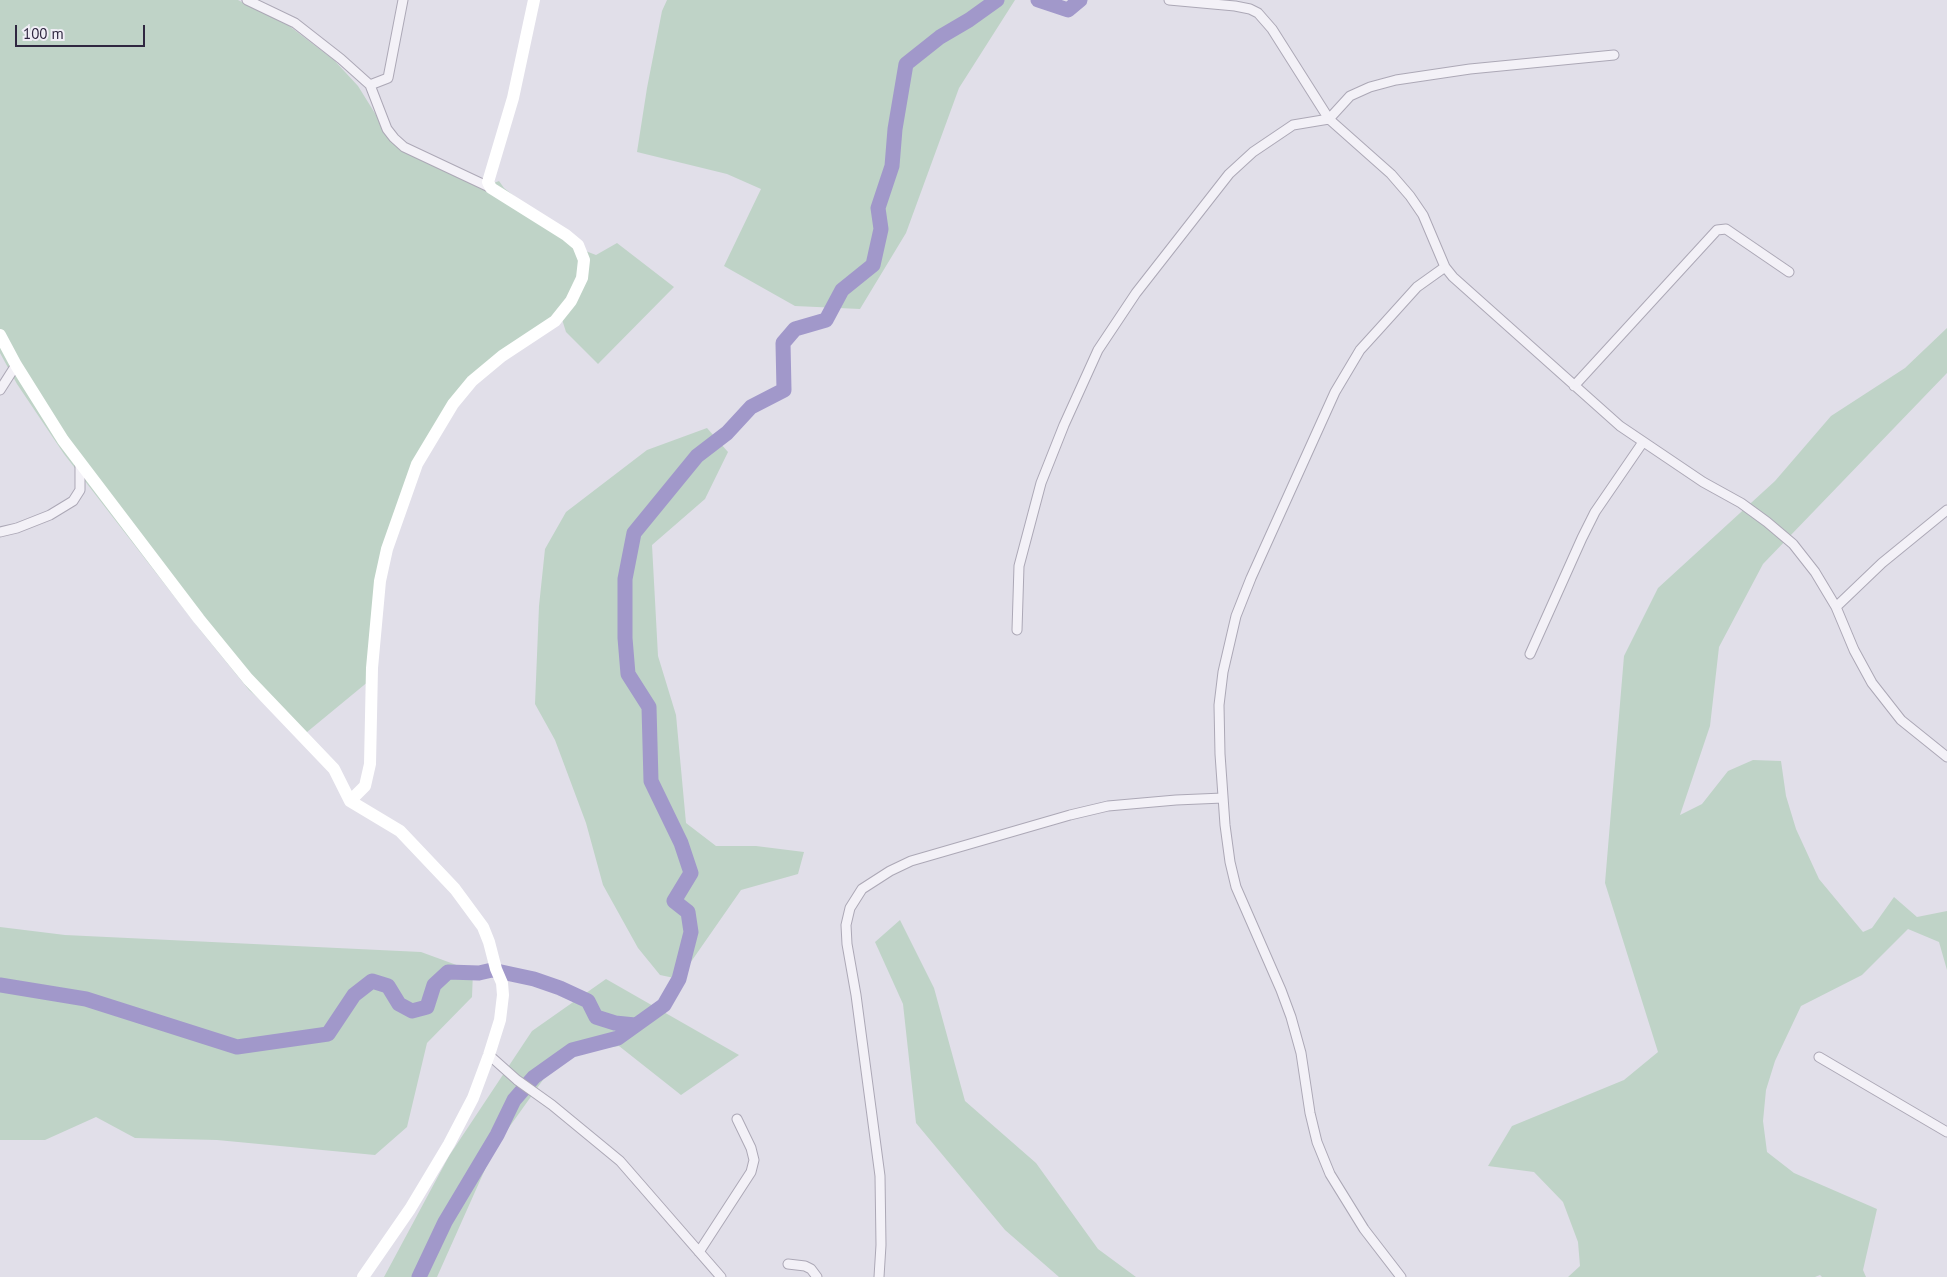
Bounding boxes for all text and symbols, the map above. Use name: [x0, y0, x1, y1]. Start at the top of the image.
scale bar: [18, 15, 148, 47]
text: 100 m: [23, 24, 64, 43]

